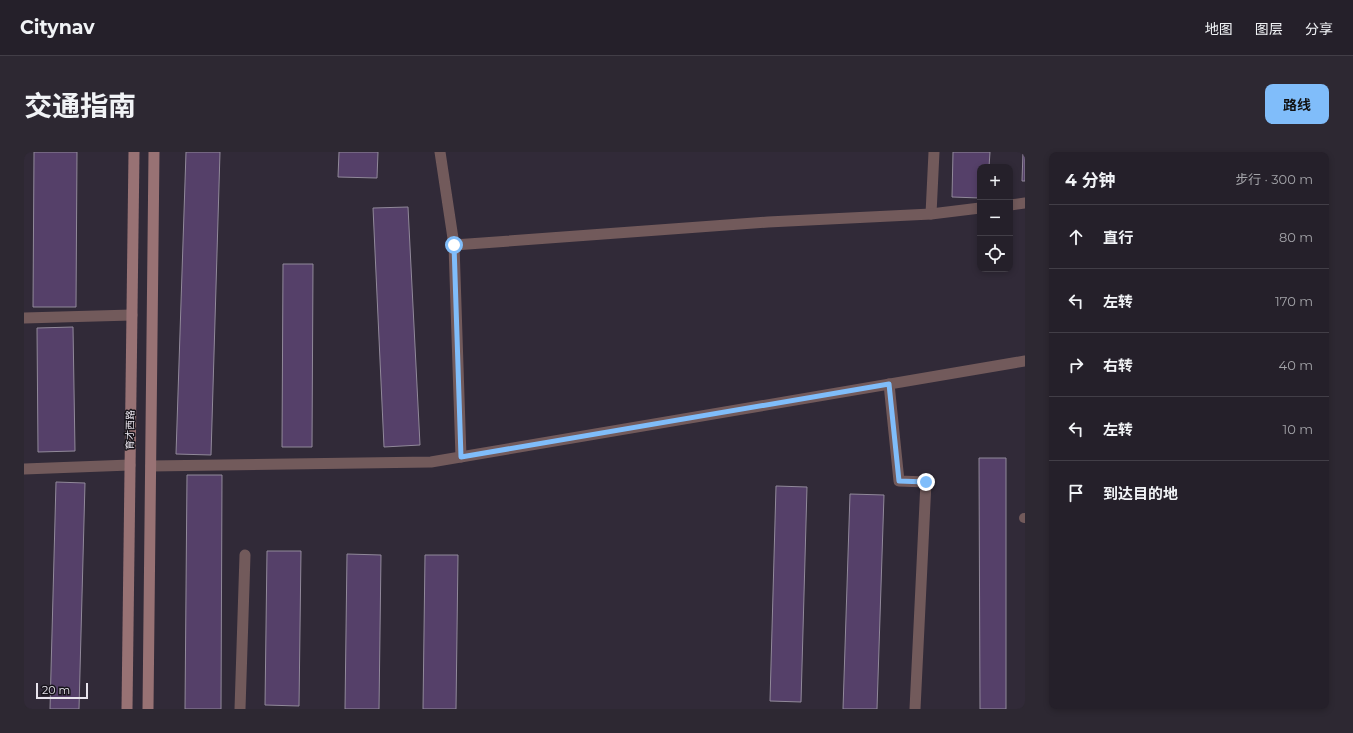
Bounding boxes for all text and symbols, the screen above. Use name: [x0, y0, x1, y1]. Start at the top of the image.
text: Citynav: [20, 16, 95, 39]
text: 地图: [1205, 20, 1233, 38]
text: 图层: [1255, 20, 1283, 38]
text: 分享: [1305, 20, 1333, 38]
button: 路线: [1265, 84, 1329, 124]
text: 交通指南: [24, 89, 136, 123]
map controls: [977, 164, 1013, 272]
button: +: [977, 164, 1013, 200]
text: 4 分钟: [1065, 170, 1116, 190]
text: 步行 · 300 m: [1235, 171, 1313, 187]
button: −: [977, 200, 1013, 236]
icon: ahead: [1065, 226, 1087, 248]
text: 直行: [1103, 228, 1133, 247]
text: 80 m: [1279, 229, 1313, 245]
route start: [445, 236, 463, 254]
button: locate: [977, 236, 1013, 272]
icon: left: [1065, 290, 1087, 312]
text: 左转: [1103, 292, 1133, 311]
text: 170 m: [1275, 293, 1313, 309]
icon: right: [1065, 354, 1087, 376]
text: 右转: [1103, 356, 1133, 375]
text: 40 m: [1279, 357, 1313, 373]
street label: 育才西路: [123, 410, 137, 450]
icon: left: [1065, 418, 1087, 440]
text: 左转: [1103, 420, 1133, 439]
text: 10 m: [1283, 421, 1313, 437]
route end: [917, 473, 935, 491]
icon: arrive: [1065, 482, 1087, 504]
text: 到达目的地: [1103, 484, 1178, 503]
scale bar: [36, 681, 88, 700]
text: 20 m: [42, 683, 70, 697]

